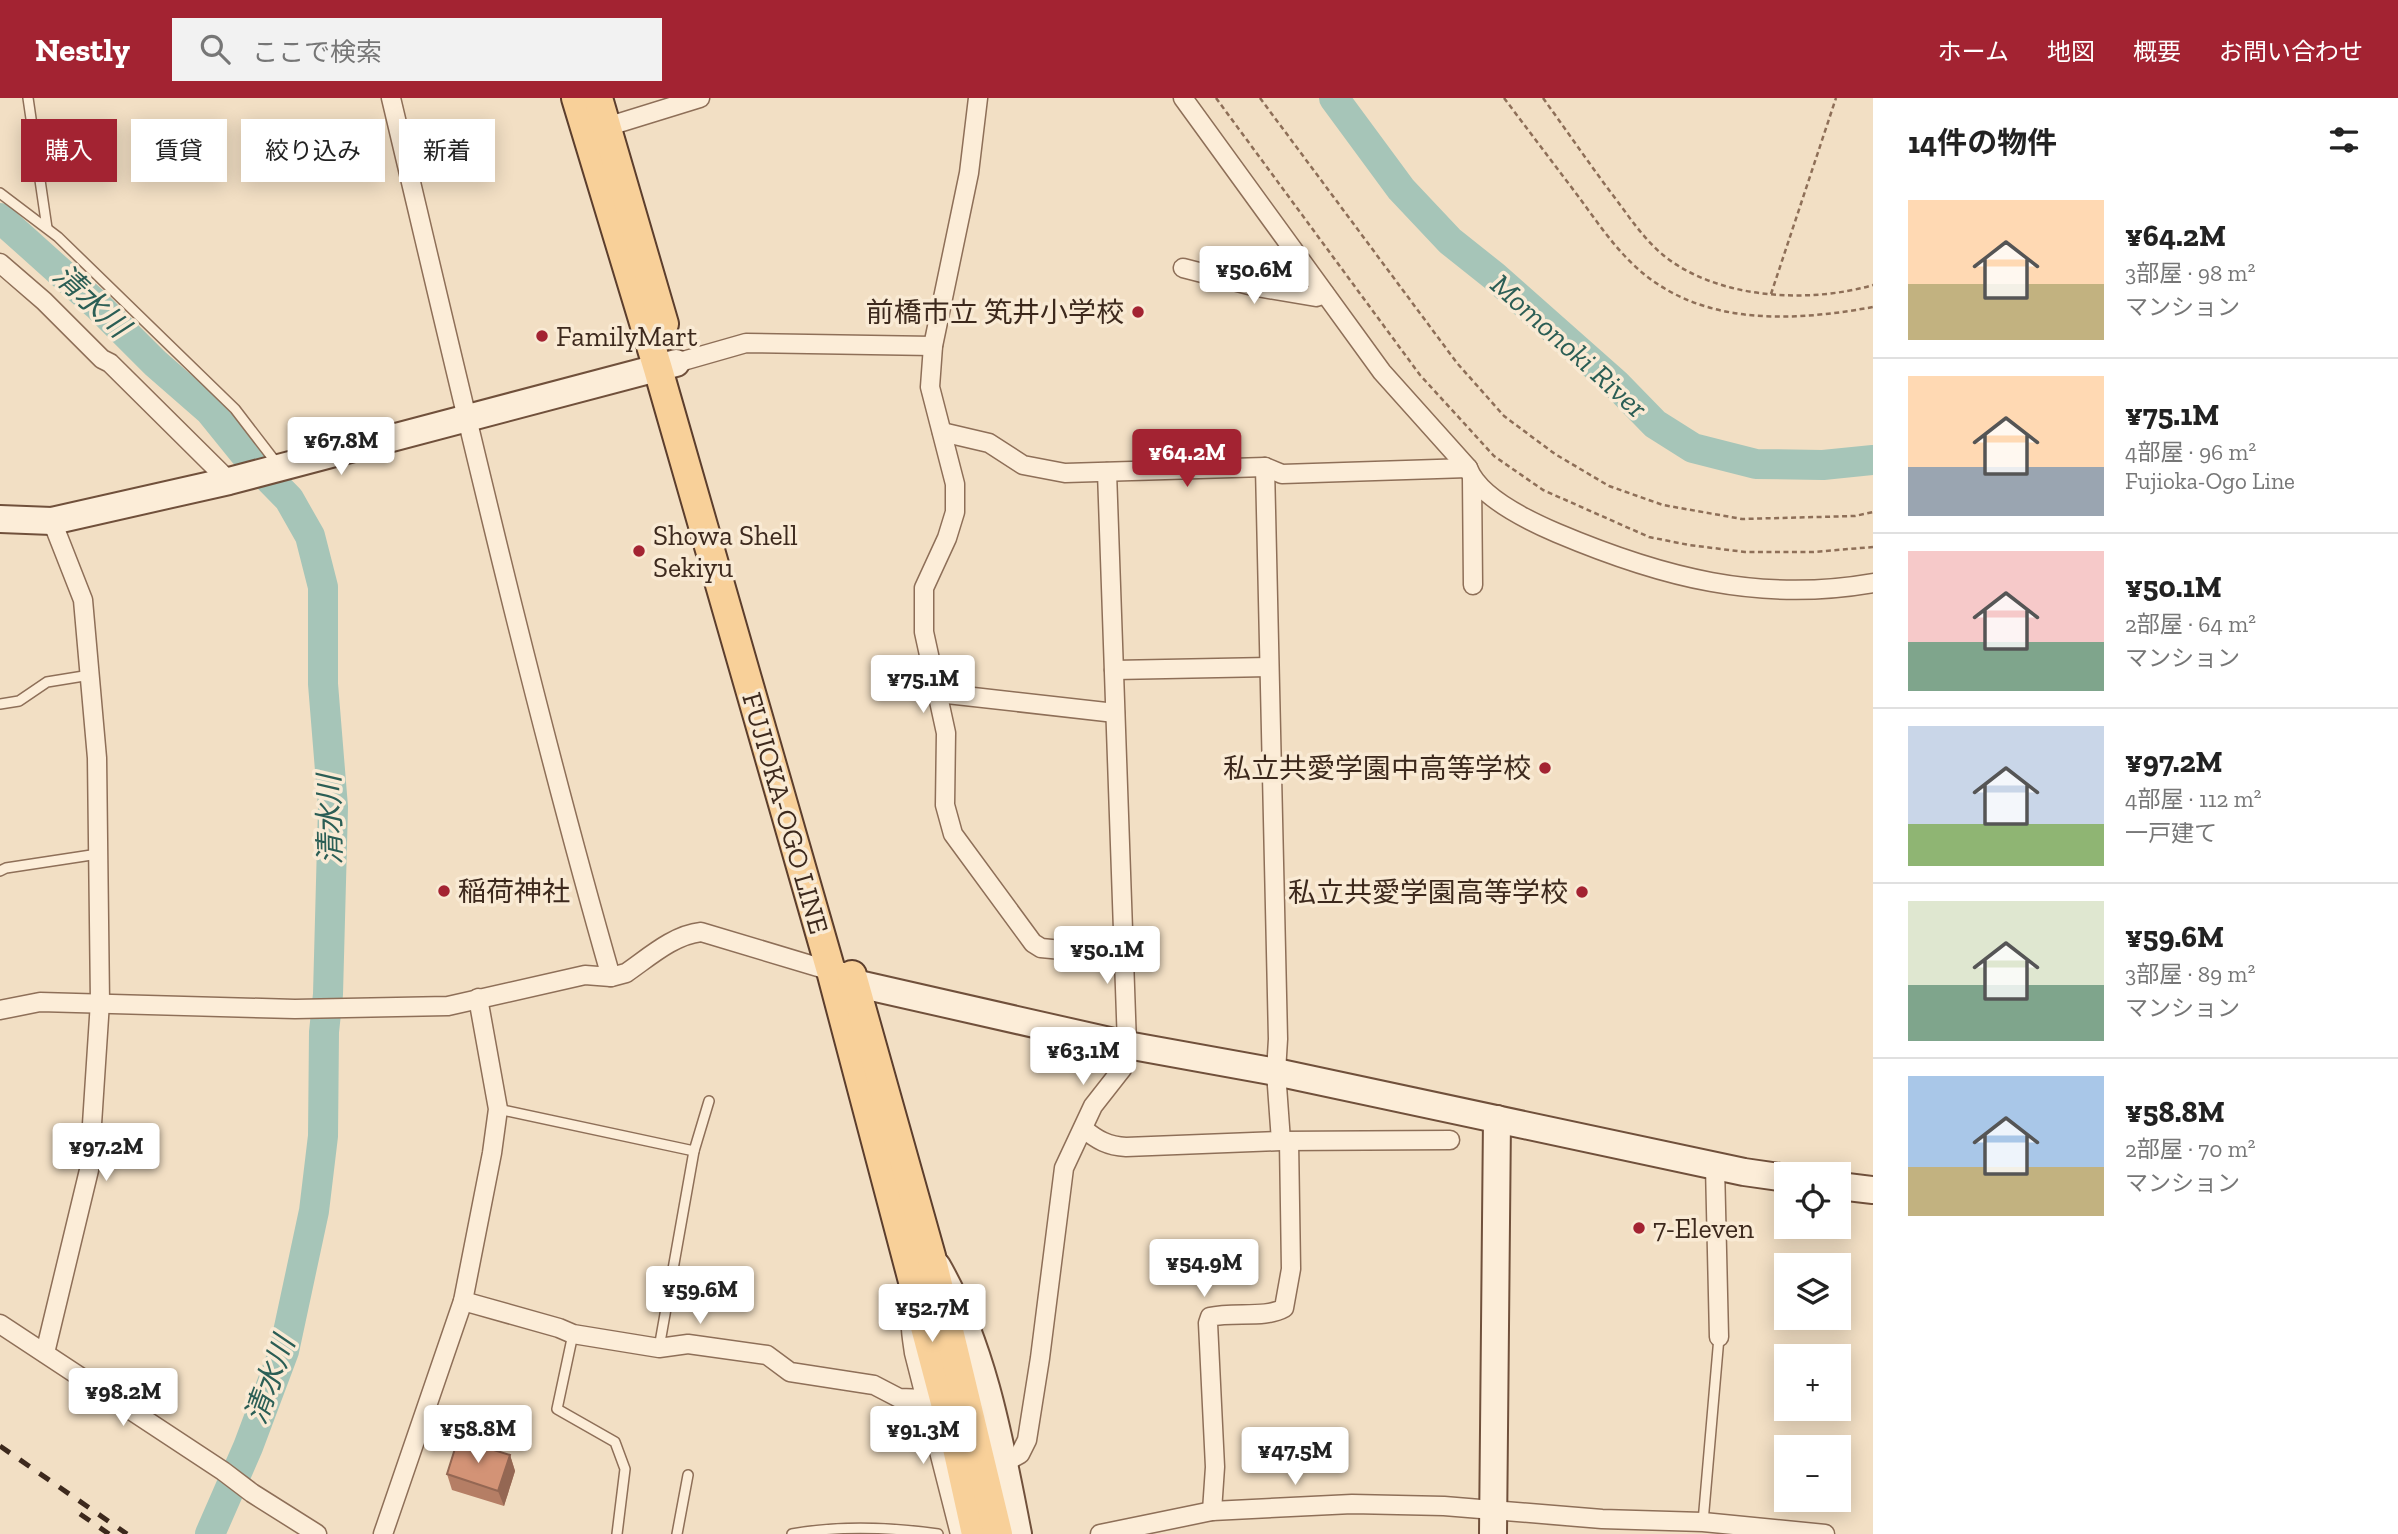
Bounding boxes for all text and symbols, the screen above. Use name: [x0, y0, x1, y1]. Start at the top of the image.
search box: [172, 18, 662, 81]
text: Nestly: [35, 30, 130, 69]
icon: search: [196, 30, 234, 68]
text: ここで検索: [252, 36, 382, 68]
text: ホーム: [1938, 37, 2009, 66]
text: 地図: [2047, 37, 2095, 66]
text: 概要: [2133, 37, 2181, 66]
text: お問い合わせ: [2219, 37, 2363, 66]
chip: 購入: [21, 119, 117, 182]
chip: 賃貸: [131, 119, 227, 182]
chip: 絞り込み: [241, 119, 385, 182]
chip: 新着: [399, 119, 495, 182]
icon: filters: [2325, 121, 2363, 159]
text: 14件の物件: [1908, 125, 2057, 161]
text: ¥64.2M: [2125, 218, 2226, 254]
icon: home: [1964, 228, 2048, 312]
pin: ¥50.6M: [1197, 246, 1311, 306]
text: ¥50.6M: [1216, 255, 1292, 283]
water label: 清水川: [46, 257, 138, 347]
text: 3部屋 · 98 m²: [2125, 259, 2255, 287]
water label: Momonoki River: [1483, 266, 1655, 426]
text: マンション: [2125, 293, 2240, 321]
place label: 前橋市立 笂井小学校: [866, 296, 1124, 329]
marker: 前橋市立 笂井小学校: [1130, 304, 1146, 320]
place label: FamilyMart: [556, 320, 698, 353]
marker: FamilyMart: [534, 328, 550, 344]
text: ¥75.1M: [2125, 397, 2219, 433]
icon: home: [1964, 404, 2048, 488]
pin: ¥67.8M: [284, 418, 398, 477]
text: ¥67.8M: [304, 426, 378, 454]
pin: ¥64.2M: [1130, 430, 1244, 489]
text: ¥64.2M: [1148, 438, 1226, 466]
text: 4部屋 · 96 m²: [2125, 438, 2256, 466]
text: Fujioka-Ogo Line: [2125, 467, 2295, 495]
place label: Showa Shell Sekiyu: [653, 519, 798, 584]
marker: Showa Shell Sekiyu: [631, 543, 647, 559]
text: ¥50.1M: [2125, 569, 2222, 605]
icon: home: [1964, 579, 2048, 663]
text: 2部屋 · 64 m²: [2125, 610, 2256, 638]
text: マンション: [2125, 644, 2240, 672]
pin: ¥75.1M: [866, 656, 980, 715]
text: ¥75.1M: [887, 664, 959, 692]
street label: FUJIOKA-OGO LINE: [735, 689, 836, 938]
text: ¥97.2M: [2125, 744, 2223, 780]
place label: 私立共愛学園中高等学校: [1223, 752, 1531, 785]
icon: home: [1964, 754, 2048, 838]
marker: 私立共愛学園中高等学校: [1537, 760, 1553, 776]
water label: 清水川: [311, 772, 349, 865]
text: 4部屋 · 112 m²: [2125, 785, 2261, 813]
text: 一戸建て: [2125, 819, 2217, 847]
place label: 稲荷神社: [458, 875, 570, 908]
place label: 私立共愛学園高等学校: [1288, 876, 1568, 909]
marker: 稲荷神社: [436, 883, 452, 899]
marker: 私立共愛学園高等学校: [1574, 884, 1590, 900]
text: ¥59.6M: [2125, 919, 2224, 955]
pin: ¥50.1M: [1050, 926, 1164, 986]
icon: home: [1964, 929, 2048, 1013]
text: ¥50.1M: [1070, 935, 1144, 963]
text: 3部屋 · 89 m²: [2125, 960, 2255, 988]
text: マンション: [2125, 994, 2240, 1022]
pin: ¥63.1M: [1026, 1028, 1140, 1087]
text: ¥63.1M: [1046, 1036, 1120, 1064]
text: ¥58.8M: [2125, 1094, 2225, 1130]
icon: home: [1964, 1104, 2048, 1188]
pin: ¥97.2M: [49, 1124, 163, 1183]
text: ¥97.2M: [69, 1132, 143, 1160]
text: 2部屋 · 70 m²: [2125, 1135, 2255, 1163]
map controls: [1774, 1162, 1851, 1512]
button: locate: [1774, 1162, 1851, 1239]
text: マンション: [2125, 1169, 2240, 1197]
place label: 7-Eleven: [1653, 1212, 1754, 1245]
marker: 7-Eleven: [1631, 1220, 1647, 1236]
pin: ¥54.9M: [1147, 1240, 1261, 1299]
text: ¥54.9M: [1165, 1248, 1243, 1276]
button: layers: [1774, 1253, 1851, 1330]
pin: ¥59.6M: [643, 1266, 757, 1326]
text: ¥59.6M: [662, 1275, 738, 1303]
pin: ¥52.7M: [875, 1284, 989, 1344]
text: ¥52.7M: [895, 1293, 969, 1321]
water label: 清水川: [238, 1329, 303, 1428]
button: +: [1774, 1344, 1851, 1421]
pin: ¥98.2M: [66, 1368, 180, 1428]
text: ¥98.2M: [85, 1377, 161, 1405]
pin: ¥58.8M: [421, 1406, 535, 1465]
pin: ¥91.3M: [866, 1406, 980, 1466]
text: ¥58.8M: [440, 1414, 516, 1442]
text: ¥91.3M: [886, 1415, 960, 1443]
pin: ¥47.5M: [1238, 1428, 1352, 1487]
button: −: [1774, 1435, 1851, 1512]
text: ¥47.5M: [1258, 1436, 1332, 1464]

